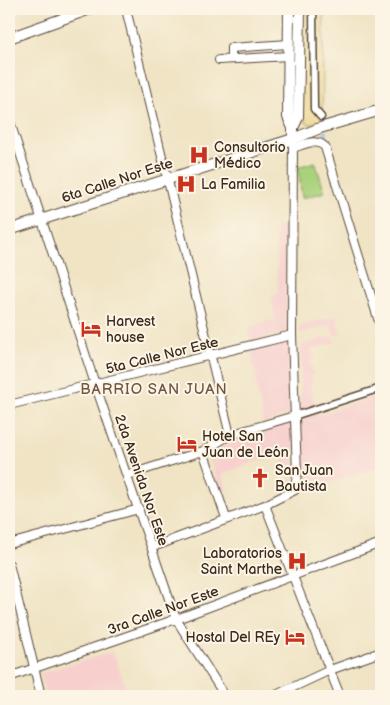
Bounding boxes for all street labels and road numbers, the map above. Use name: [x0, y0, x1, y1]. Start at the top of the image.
street label: 6ta Calle Nor Este: [59, 154, 175, 206]
street label: 5ta Calle Nor Este: [104, 333, 220, 378]
street label: 2da Avenida Nor Este: [111, 412, 172, 548]
street label: 3ra Calle Nor Este: [105, 583, 221, 638]

